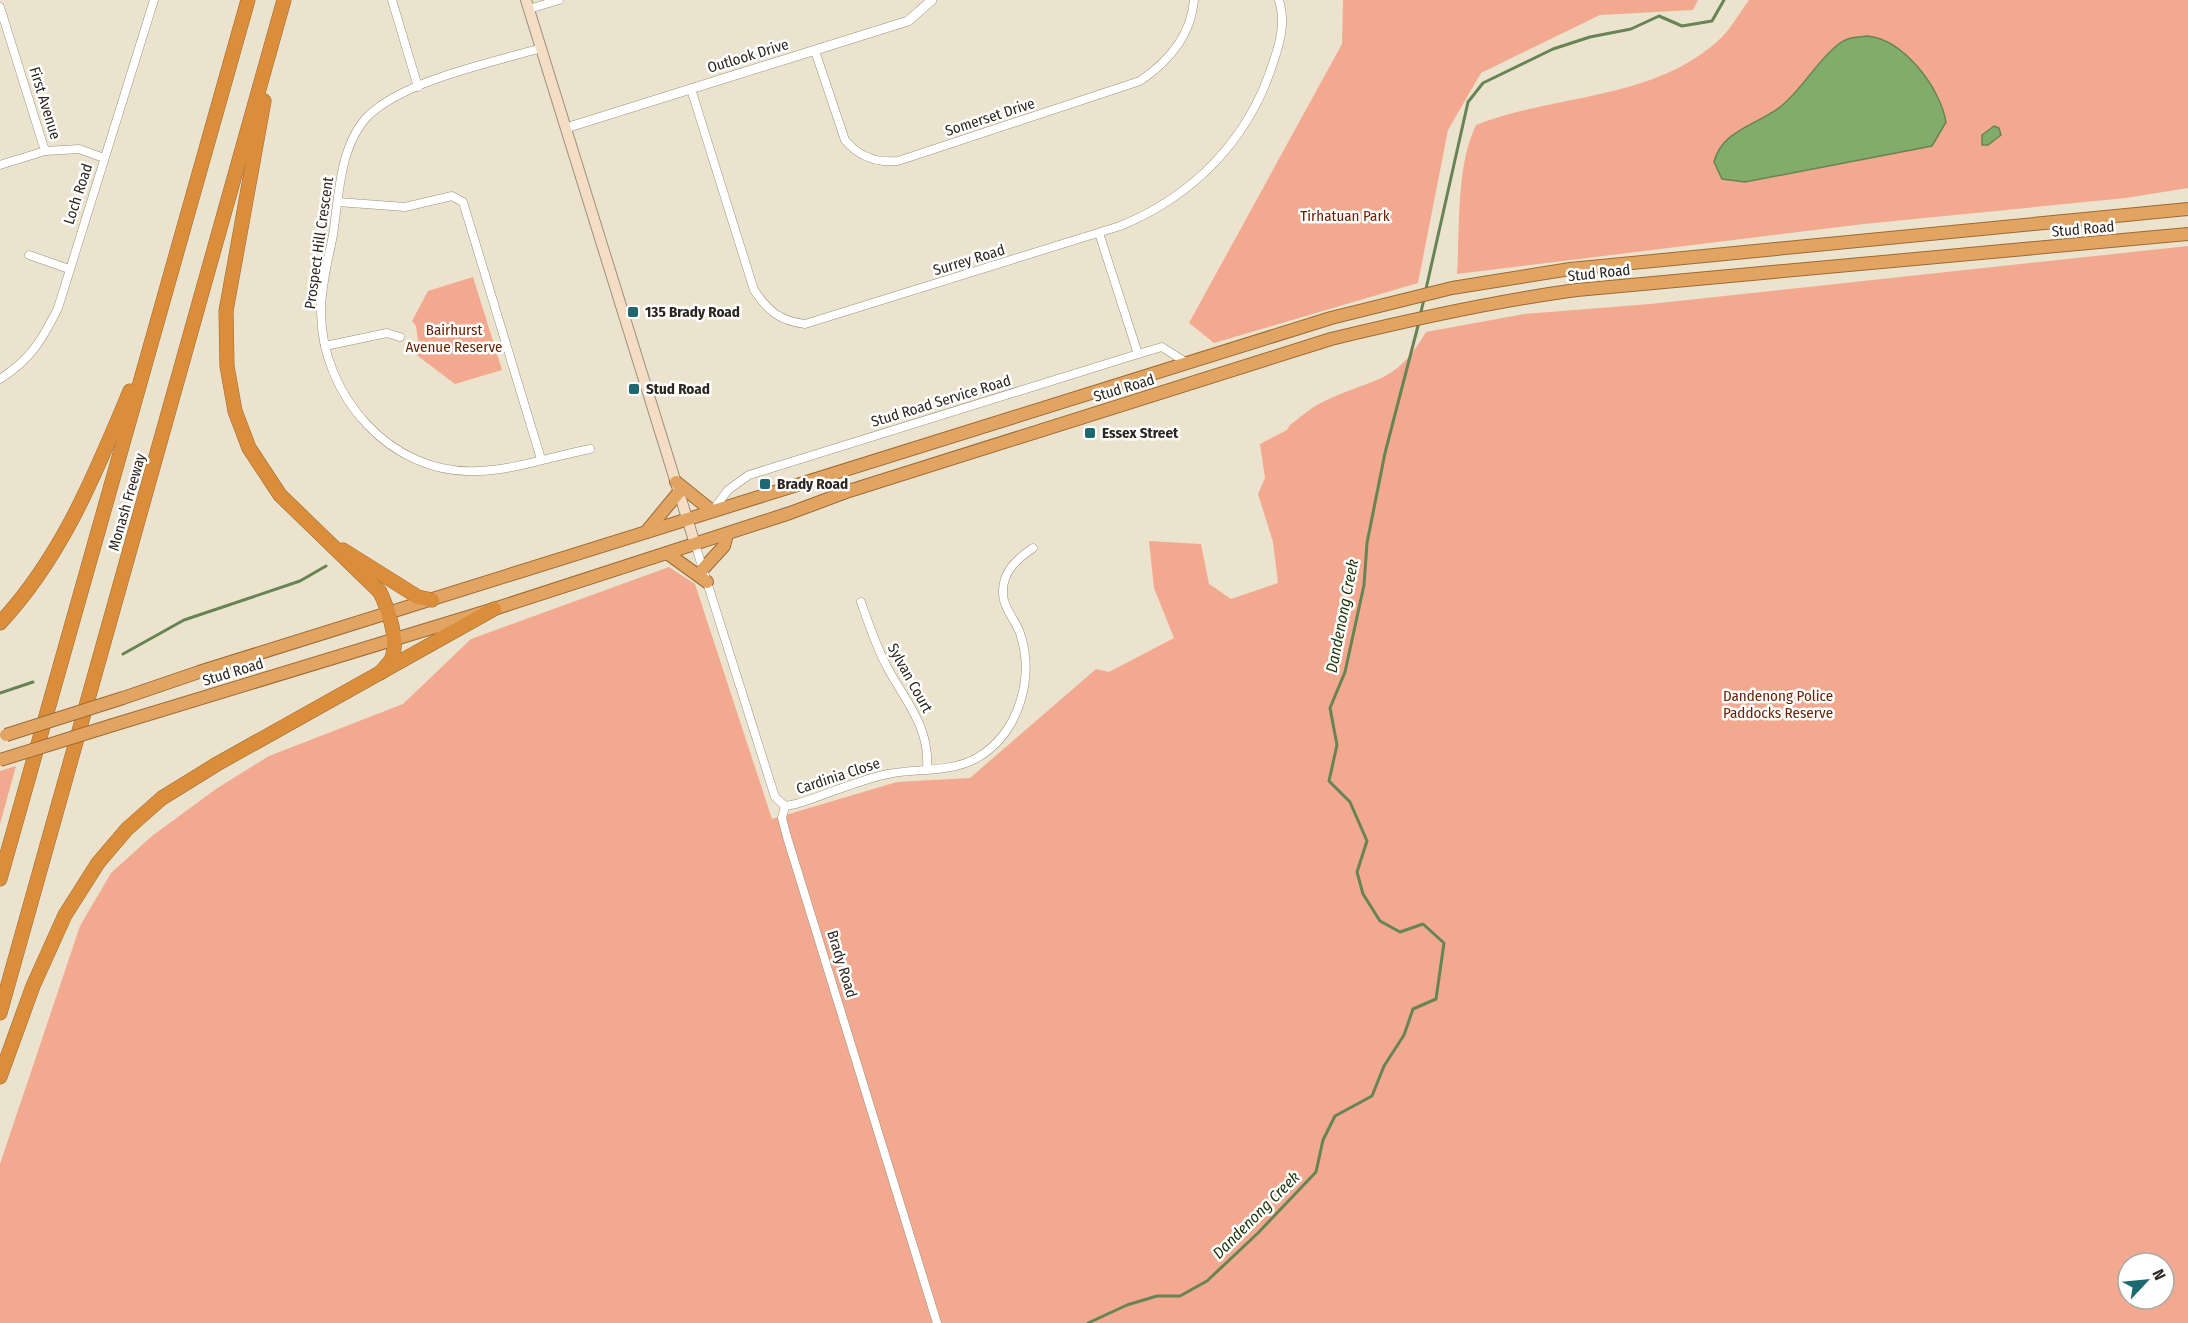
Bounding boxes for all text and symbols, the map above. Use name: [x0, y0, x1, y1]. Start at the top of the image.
street label: Outlook Drive: [705, 35, 791, 77]
street label: First Avenue: [25, 65, 65, 141]
street label: Somerset Drive: [943, 94, 1037, 140]
street label: Loch Road: [60, 161, 96, 227]
street label: Prospect Hill Crescent: [301, 176, 337, 310]
park label: Tirhatuan Park: [1300, 207, 1390, 225]
street label: Stud Road: [2051, 217, 2115, 241]
street label: Surrey Road: [931, 241, 1007, 279]
street label: Stud Road: [1567, 261, 1631, 285]
place label: 135 Brady Road: [645, 303, 740, 321]
marker: 135 Brady Road: [626, 305, 640, 319]
park label: Bairhurst Avenue Reserve: [405, 321, 503, 356]
street label: Stud Road: [1091, 370, 1157, 406]
street label: Stud Road Service Road: [869, 371, 1013, 431]
place label: Stud Road: [646, 380, 710, 398]
marker: Stud Road: [627, 382, 641, 396]
place label: Essex Street: [1102, 424, 1179, 442]
marker: Essex Street: [1083, 426, 1097, 440]
street label: Monash Freeway: [104, 451, 150, 553]
place label: Brady Road: [777, 475, 848, 493]
marker: Brady Road: [758, 477, 772, 491]
water label: Dandenong Creek: [1322, 558, 1362, 674]
street label: Sylvan Court: [884, 640, 936, 716]
street label: Stud Road: [200, 654, 266, 690]
park label: Dandenong Police Paddocks Reserve: [1723, 687, 1833, 722]
street label: Cardinia Close: [794, 754, 882, 798]
street label: Brady Road: [823, 928, 861, 1000]
water label: Dandenong Creek: [1209, 1167, 1304, 1262]
north arrow: [2116, 1251, 2176, 1311]
text: N: [2148, 1266, 2170, 1283]

